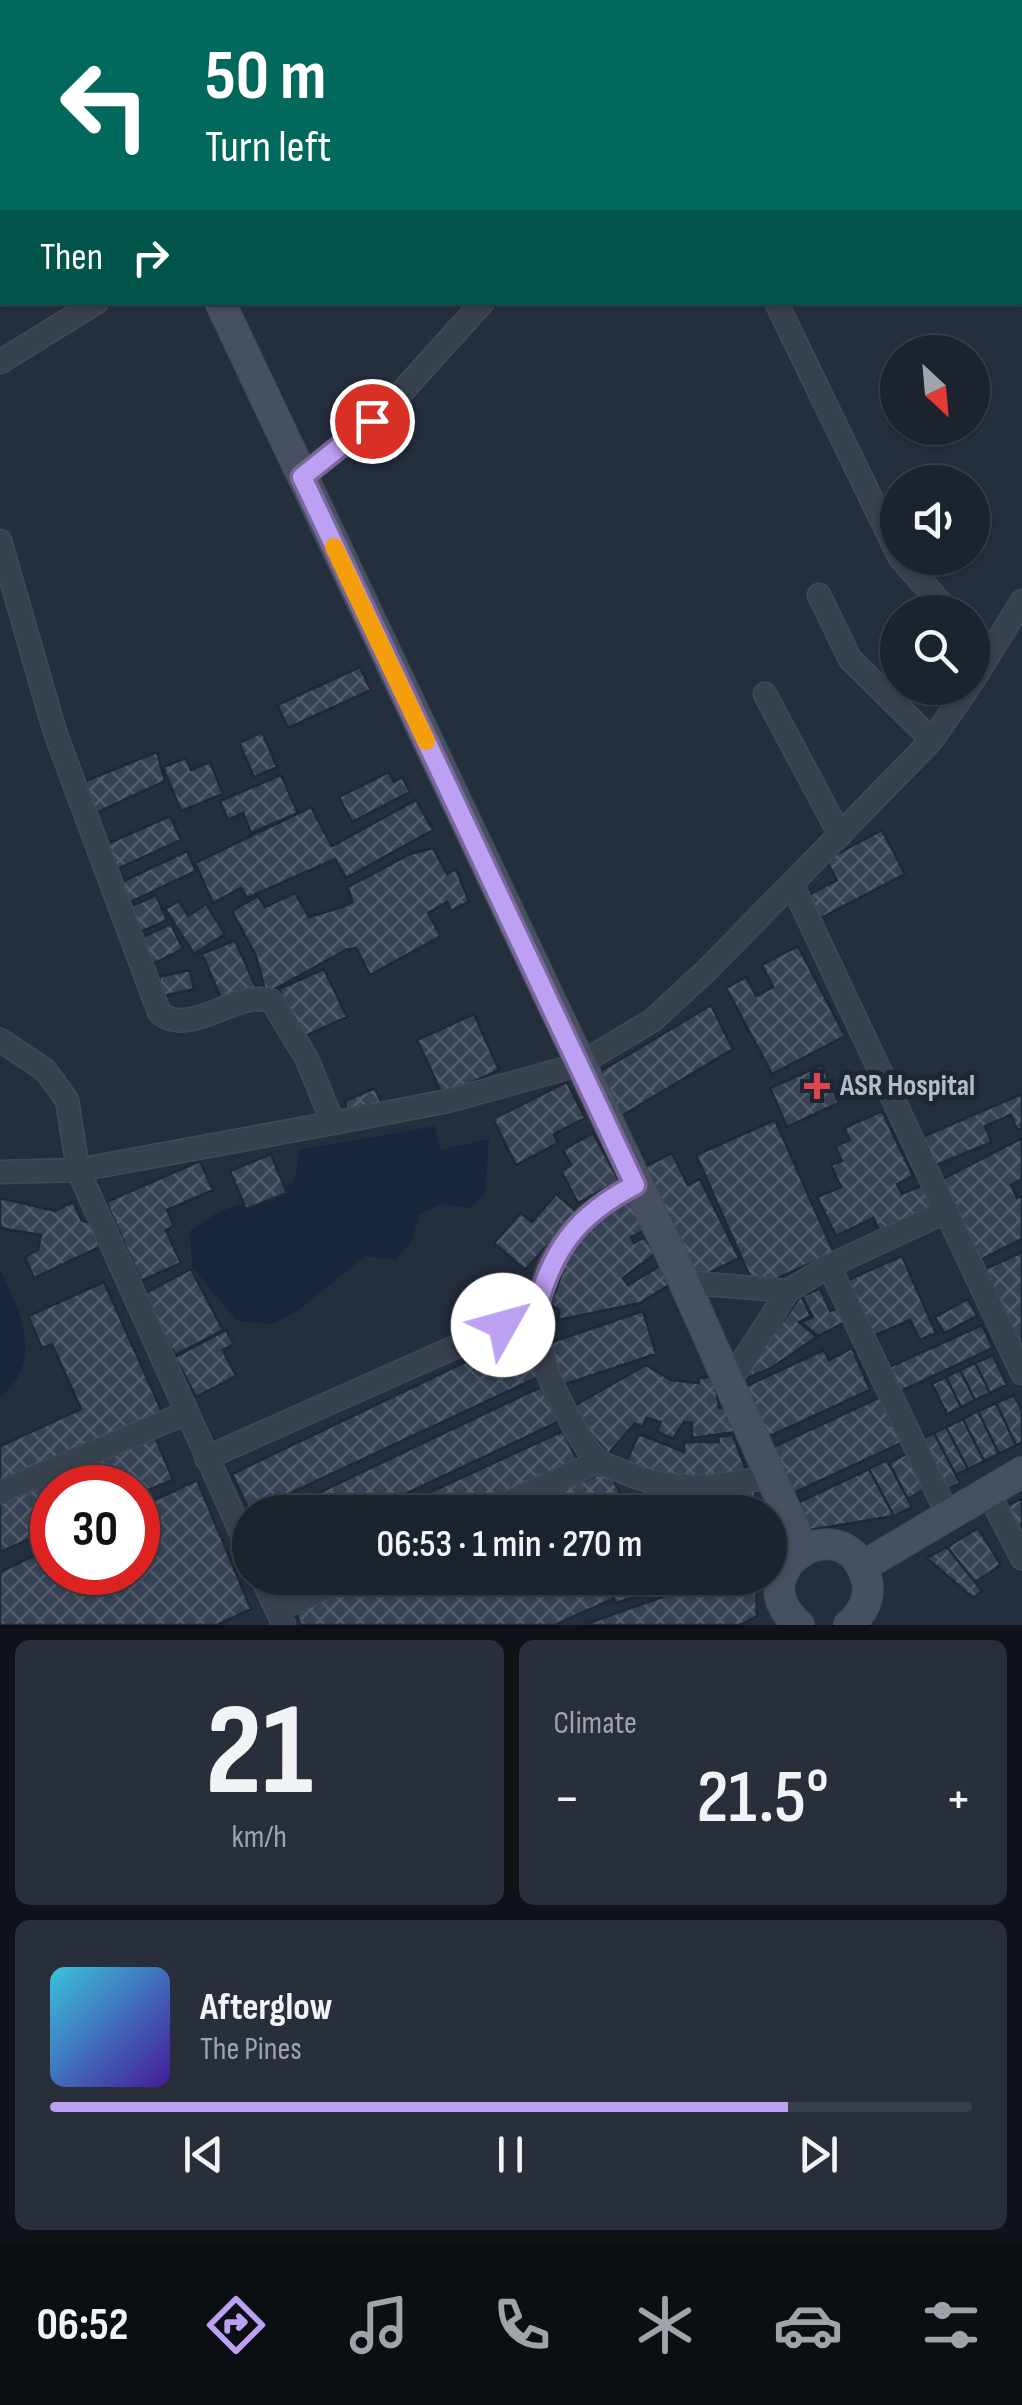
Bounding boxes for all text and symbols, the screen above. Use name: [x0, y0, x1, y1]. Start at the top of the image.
text: 50 m: [205, 35, 326, 119]
icon: left: [40, 40, 170, 170]
text: Turn left: [205, 120, 331, 175]
icon: right: [123, 230, 178, 285]
text: Then: [40, 235, 103, 280]
north arrow: [880, 335, 990, 445]
map controls: [880, 335, 990, 705]
pin: [330, 379, 415, 464]
icon: arrive: [345, 394, 400, 449]
button: sound: [880, 465, 990, 575]
button: search: [880, 595, 990, 705]
place label: ASR Hospital: [839, 1068, 975, 1104]
marker: ASR Hospital: [804, 1073, 830, 1099]
position arrow: [451, 1273, 555, 1377]
speed limit sign: 30: [30, 1465, 160, 1595]
text: 06:53 · 1 min · 270 m: [377, 1522, 642, 1567]
text: 21: [205, 1675, 313, 1831]
text: Climate: [554, 1704, 637, 1743]
text: 21.5°: [696, 1753, 829, 1844]
text: −: [554, 1766, 580, 1833]
text: +: [945, 1766, 972, 1833]
text: km/h: [232, 1818, 287, 1857]
text: Afterglow: [200, 1985, 333, 2030]
text: The Pines: [200, 2030, 302, 2069]
icon: previous: [176, 2127, 231, 2182]
icon: pause: [483, 2127, 538, 2182]
icon: next: [791, 2127, 846, 2182]
icon: directions: [201, 2290, 271, 2360]
icon: music: [344, 2290, 414, 2360]
icon: phone: [487, 2290, 557, 2360]
icon: climate: [630, 2290, 700, 2360]
icon: car: [773, 2290, 843, 2360]
icon: filters: [916, 2290, 986, 2360]
text: 06:52: [36, 2298, 129, 2353]

